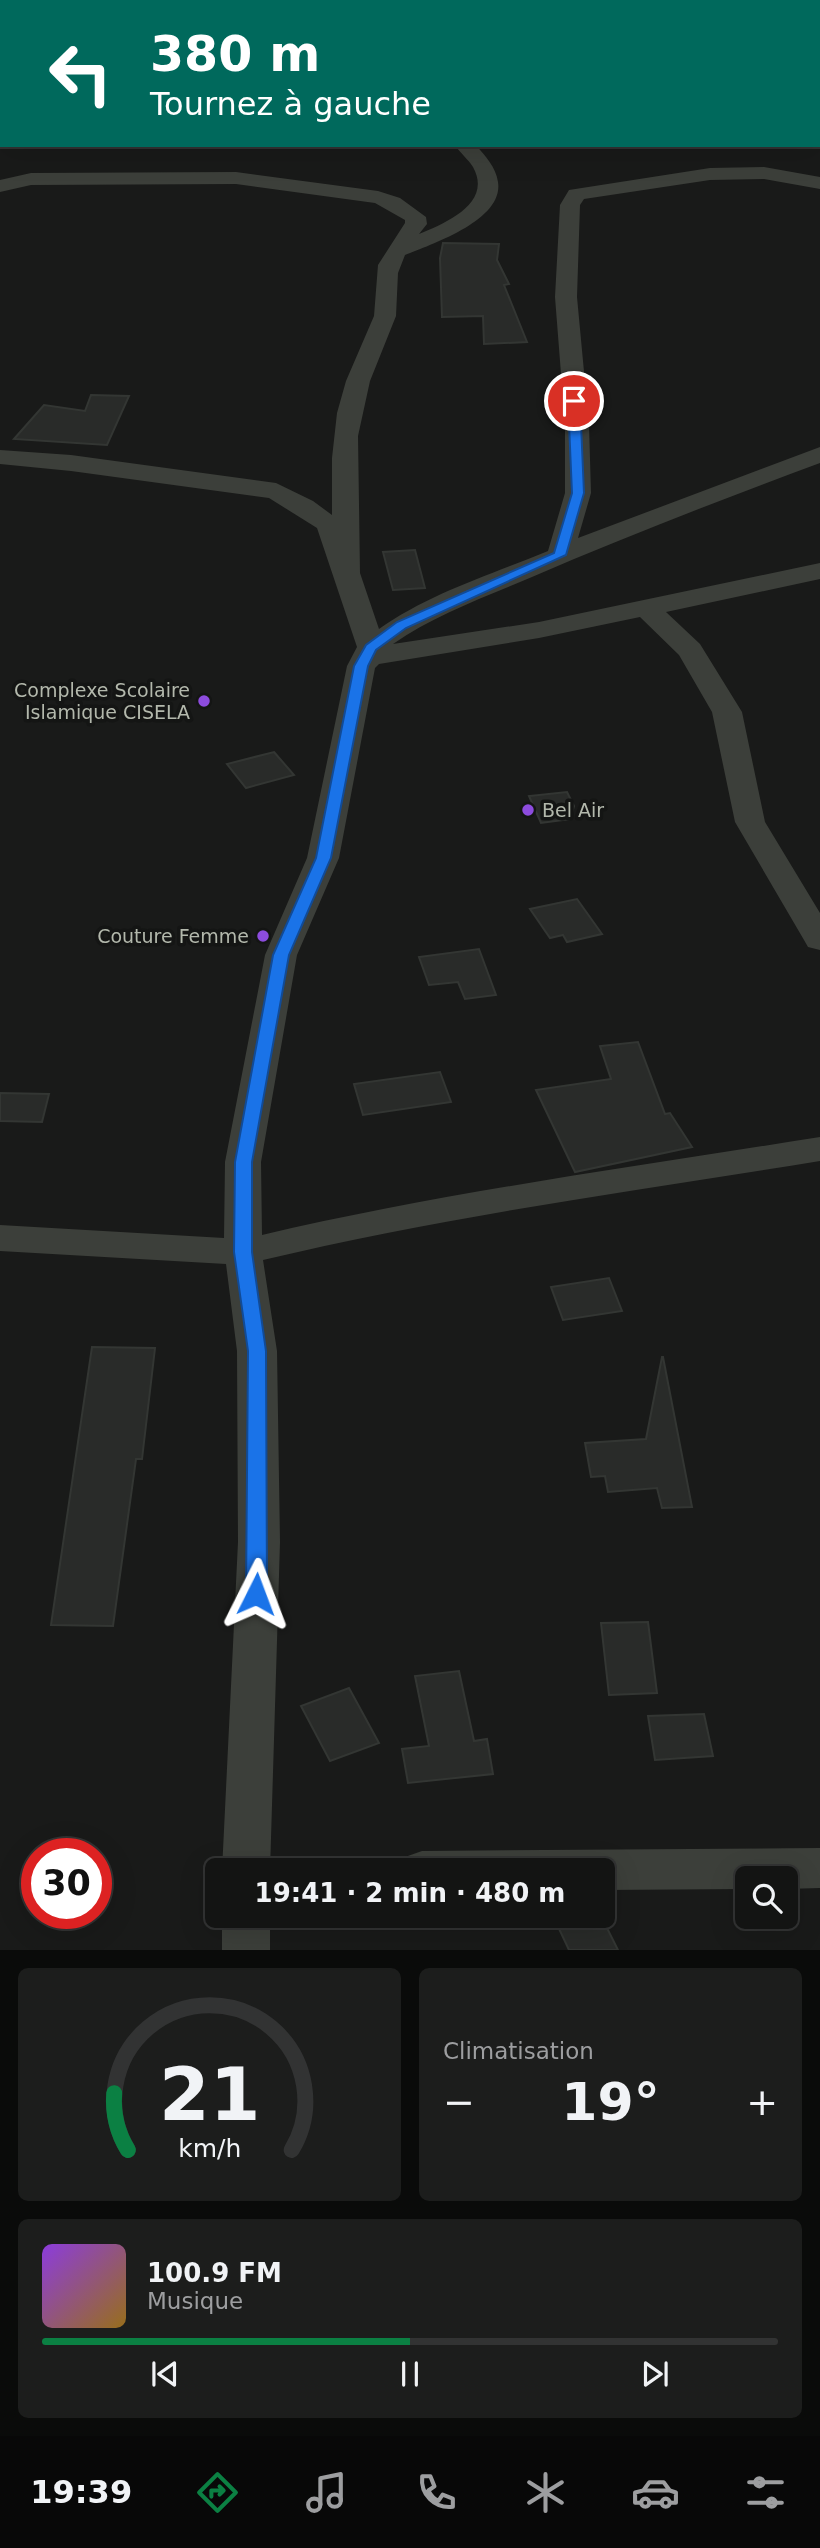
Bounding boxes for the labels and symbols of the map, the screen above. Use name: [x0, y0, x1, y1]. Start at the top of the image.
pin: [544, 371, 604, 431]
place label: Complexe Scolaire Islamique CISELA: [14, 679, 190, 723]
marker: Complexe Scolaire Islamique CISELA: [196, 693, 212, 709]
place label: Bel Air: [542, 799, 604, 821]
marker: Bel Air: [520, 802, 536, 818]
place label: Couture Femme: [97, 925, 249, 947]
marker: Couture Femme: [255, 928, 271, 944]
position arrow: [219, 1557, 293, 1631]
speed limit sign: 30: [21, 1838, 112, 1929]

